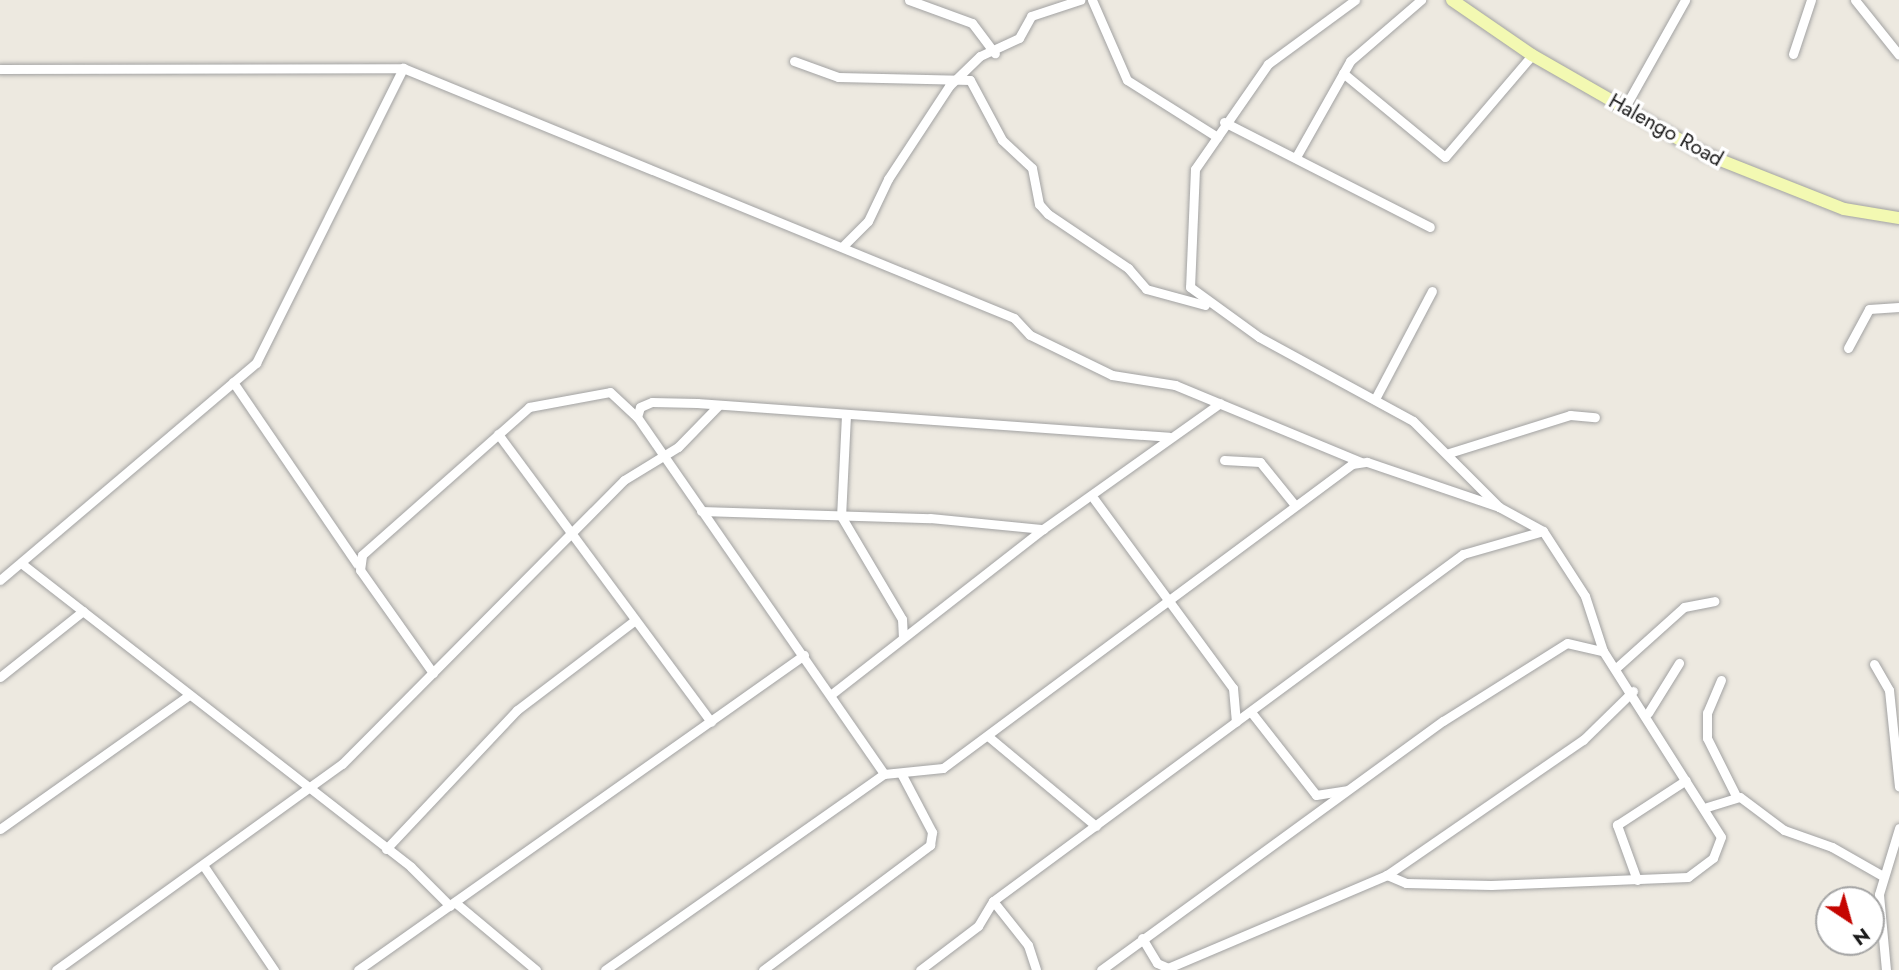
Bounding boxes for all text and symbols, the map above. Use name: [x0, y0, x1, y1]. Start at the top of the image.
street label: Halengo Road: [1604, 88, 1728, 172]
north arrow: [1815, 886, 1885, 956]
text: N: [1847, 921, 1876, 952]

